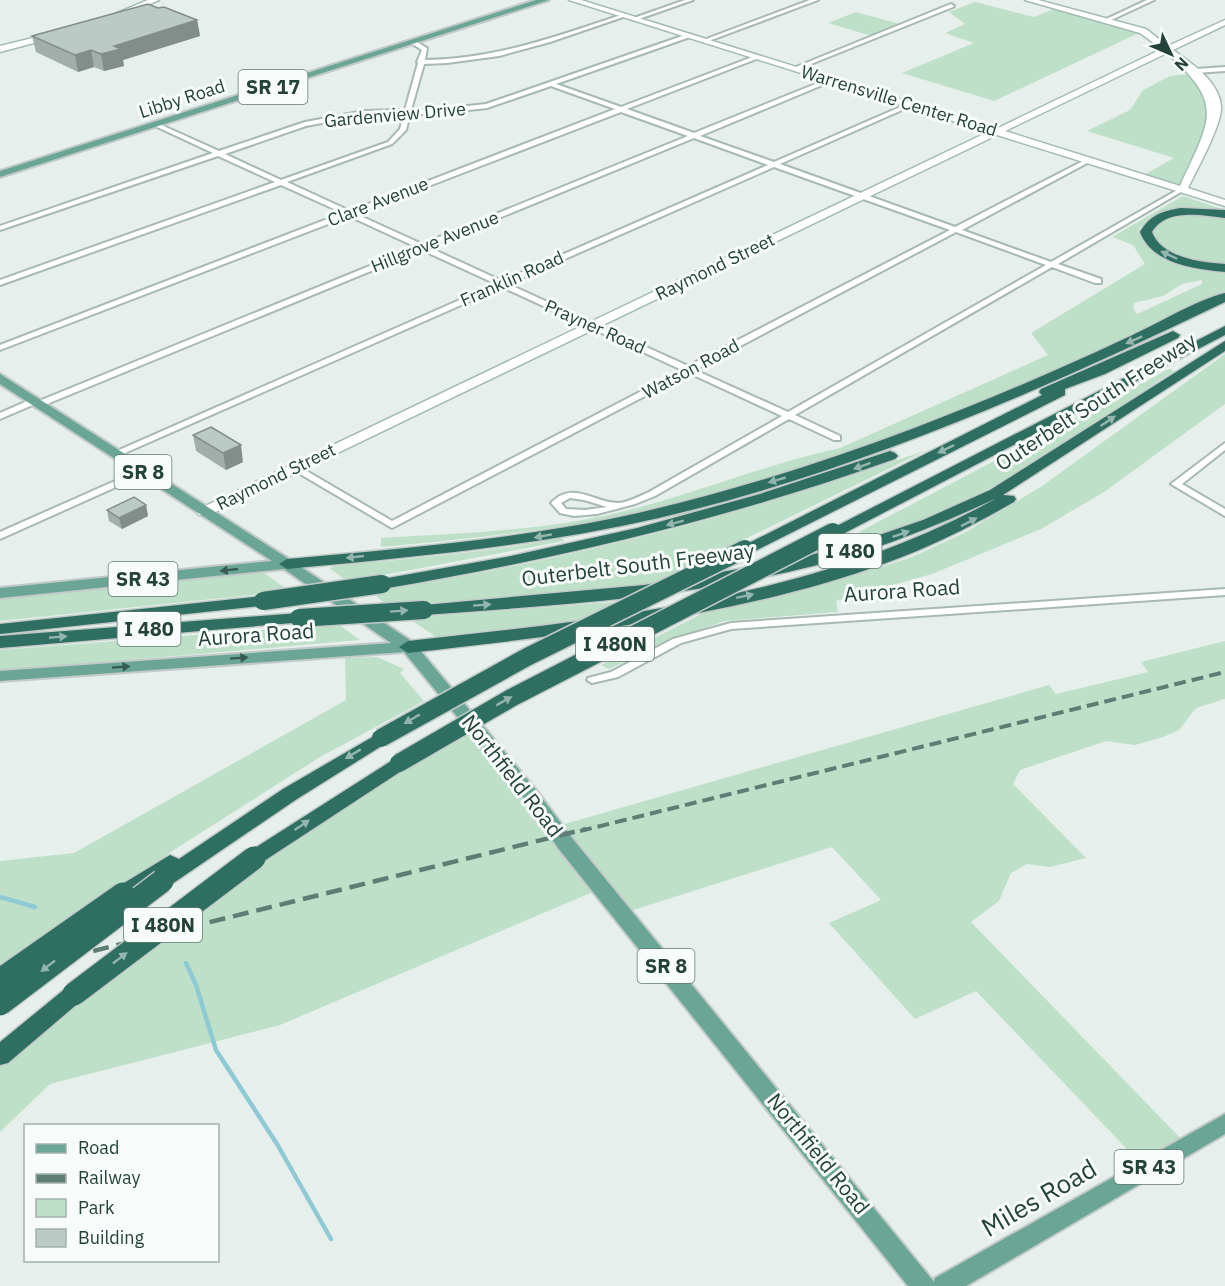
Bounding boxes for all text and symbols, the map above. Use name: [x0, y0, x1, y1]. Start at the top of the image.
north arrow: [1141, 24, 1201, 84]
text: N: [1171, 53, 1193, 76]
street label: Warrensville Center Road: [798, 60, 1000, 141]
road number: SR 17: [238, 70, 308, 104]
street label: Libby Road: [136, 74, 228, 123]
street label: Gardenview Drive: [323, 97, 467, 132]
street label: Clare Avenue: [324, 172, 432, 231]
street label: Hillgrove Avenue: [368, 205, 502, 278]
street label: Raymond Street: [651, 228, 778, 305]
street label: Franklin Road: [457, 246, 567, 312]
one-way arrow: [1160, 250, 1177, 259]
street label: Prayner Road: [541, 294, 649, 359]
street label: Outerbelt South Freeway: [989, 325, 1202, 477]
street label: Watson Road: [638, 333, 743, 404]
one-way arrow: [1126, 335, 1143, 344]
one-way arrow: [1100, 415, 1116, 426]
street label: Raymond Street: [212, 438, 339, 515]
one-way arrow: [937, 443, 955, 453]
road number: SR 8: [114, 455, 172, 489]
one-way arrow: [853, 462, 871, 471]
one-way arrow: [768, 476, 786, 485]
one-way arrow: [961, 517, 978, 527]
one-way arrow: [666, 518, 684, 528]
one-way arrow: [892, 528, 910, 538]
one-way arrow: [533, 531, 552, 540]
road number: I 480: [818, 534, 882, 568]
street label: Outerbelt South Freeway: [520, 536, 756, 592]
one-way arrow: [345, 553, 364, 562]
road number: SR 43: [108, 562, 178, 596]
one-way arrow: [219, 565, 238, 575]
street label: Aurora Road: [843, 572, 961, 608]
one-way arrow: [736, 591, 755, 600]
one-way arrow: [473, 600, 492, 610]
one-way arrow: [390, 607, 409, 616]
road number: I 480: [118, 612, 180, 646]
street label: Aurora Road: [197, 616, 315, 652]
road number: I 480N: [576, 627, 654, 661]
one-way arrow: [49, 632, 68, 642]
one-way arrow: [229, 654, 248, 663]
one-way arrow: [112, 662, 131, 672]
one-way arrow: [496, 696, 513, 706]
street label: Northfield Road: [456, 708, 569, 842]
one-way arrow: [403, 714, 420, 724]
one-way arrow: [344, 749, 361, 759]
one-way arrow: [294, 820, 310, 831]
road number: I 480N: [124, 908, 202, 942]
road number: SR 8: [638, 949, 694, 983]
one-way arrow: [112, 952, 128, 965]
one-way arrow: [40, 960, 55, 972]
street label: Northfield Road: [761, 1087, 876, 1220]
legend: [24, 1124, 219, 1262]
text: Road: [78, 1136, 119, 1159]
road number: SR 43: [1114, 1150, 1184, 1184]
street label: Miles Road: [975, 1151, 1102, 1244]
text: Railway: [78, 1166, 140, 1189]
text: Park: [78, 1196, 115, 1219]
text: Building: [78, 1226, 145, 1249]

